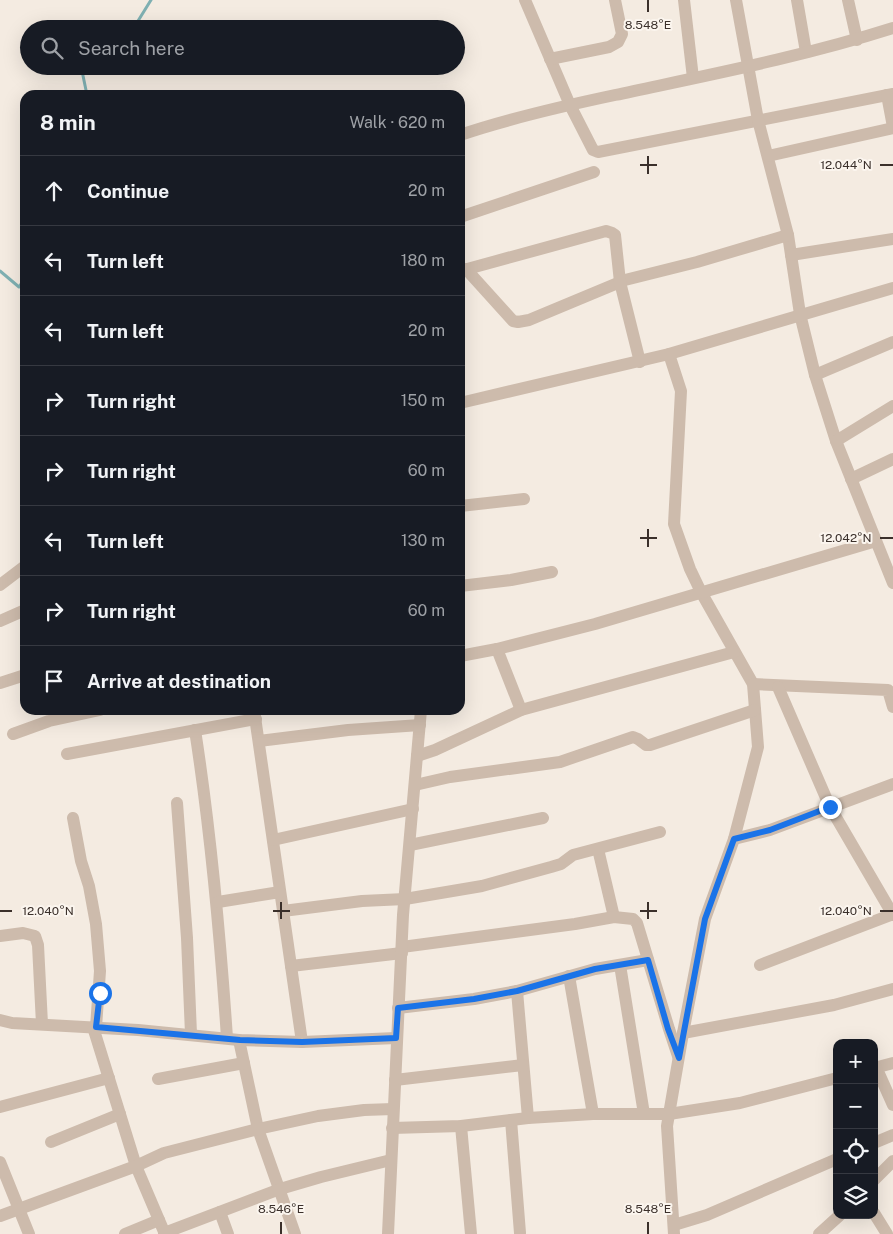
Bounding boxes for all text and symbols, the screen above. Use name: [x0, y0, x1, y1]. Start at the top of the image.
text: 8.548°E: [625, 18, 671, 32]
search box: [20, 20, 465, 75]
icon: search: [38, 34, 66, 62]
text: Search here: [78, 37, 185, 59]
text: 8 min: [40, 110, 96, 135]
text: Walk · 620 m: [349, 113, 445, 132]
text: 12.044°N: [820, 158, 872, 172]
icon: ahead: [40, 177, 68, 205]
text: Continue: [87, 180, 169, 202]
text: 20 m: [408, 181, 445, 200]
icon: left: [40, 247, 68, 275]
text: Turn left: [87, 250, 164, 272]
text: 180 m: [401, 251, 445, 270]
icon: left: [40, 317, 68, 345]
text: Turn left: [87, 320, 164, 342]
text: 20 m: [408, 321, 445, 340]
icon: right: [40, 387, 68, 415]
text: Turn right: [87, 390, 176, 412]
text: 150 m: [401, 391, 445, 410]
icon: right: [40, 457, 68, 485]
text: Turn right: [87, 460, 176, 482]
text: 60 m: [408, 461, 445, 480]
icon: left: [40, 527, 68, 555]
text: Turn left: [87, 530, 164, 552]
text: 130 m: [401, 531, 445, 550]
text: 12.042°N: [820, 531, 872, 545]
icon: right: [40, 597, 68, 625]
text: Turn right: [87, 600, 176, 622]
text: 60 m: [408, 601, 445, 620]
icon: arrive: [40, 667, 68, 695]
text: Arrive at destination: [87, 670, 271, 692]
route end: [819, 796, 842, 819]
text: 12.040°N: [22, 904, 74, 918]
text: 12.040°N: [820, 904, 872, 918]
route start: [89, 982, 112, 1005]
map controls: [833, 1039, 878, 1219]
button: +: [833, 1039, 878, 1084]
button: −: [833, 1084, 878, 1129]
button: locate: [833, 1129, 878, 1174]
button: layers: [833, 1174, 878, 1219]
text: 8.546°E: [258, 1202, 304, 1216]
text: 8.548°E: [625, 1202, 671, 1216]

